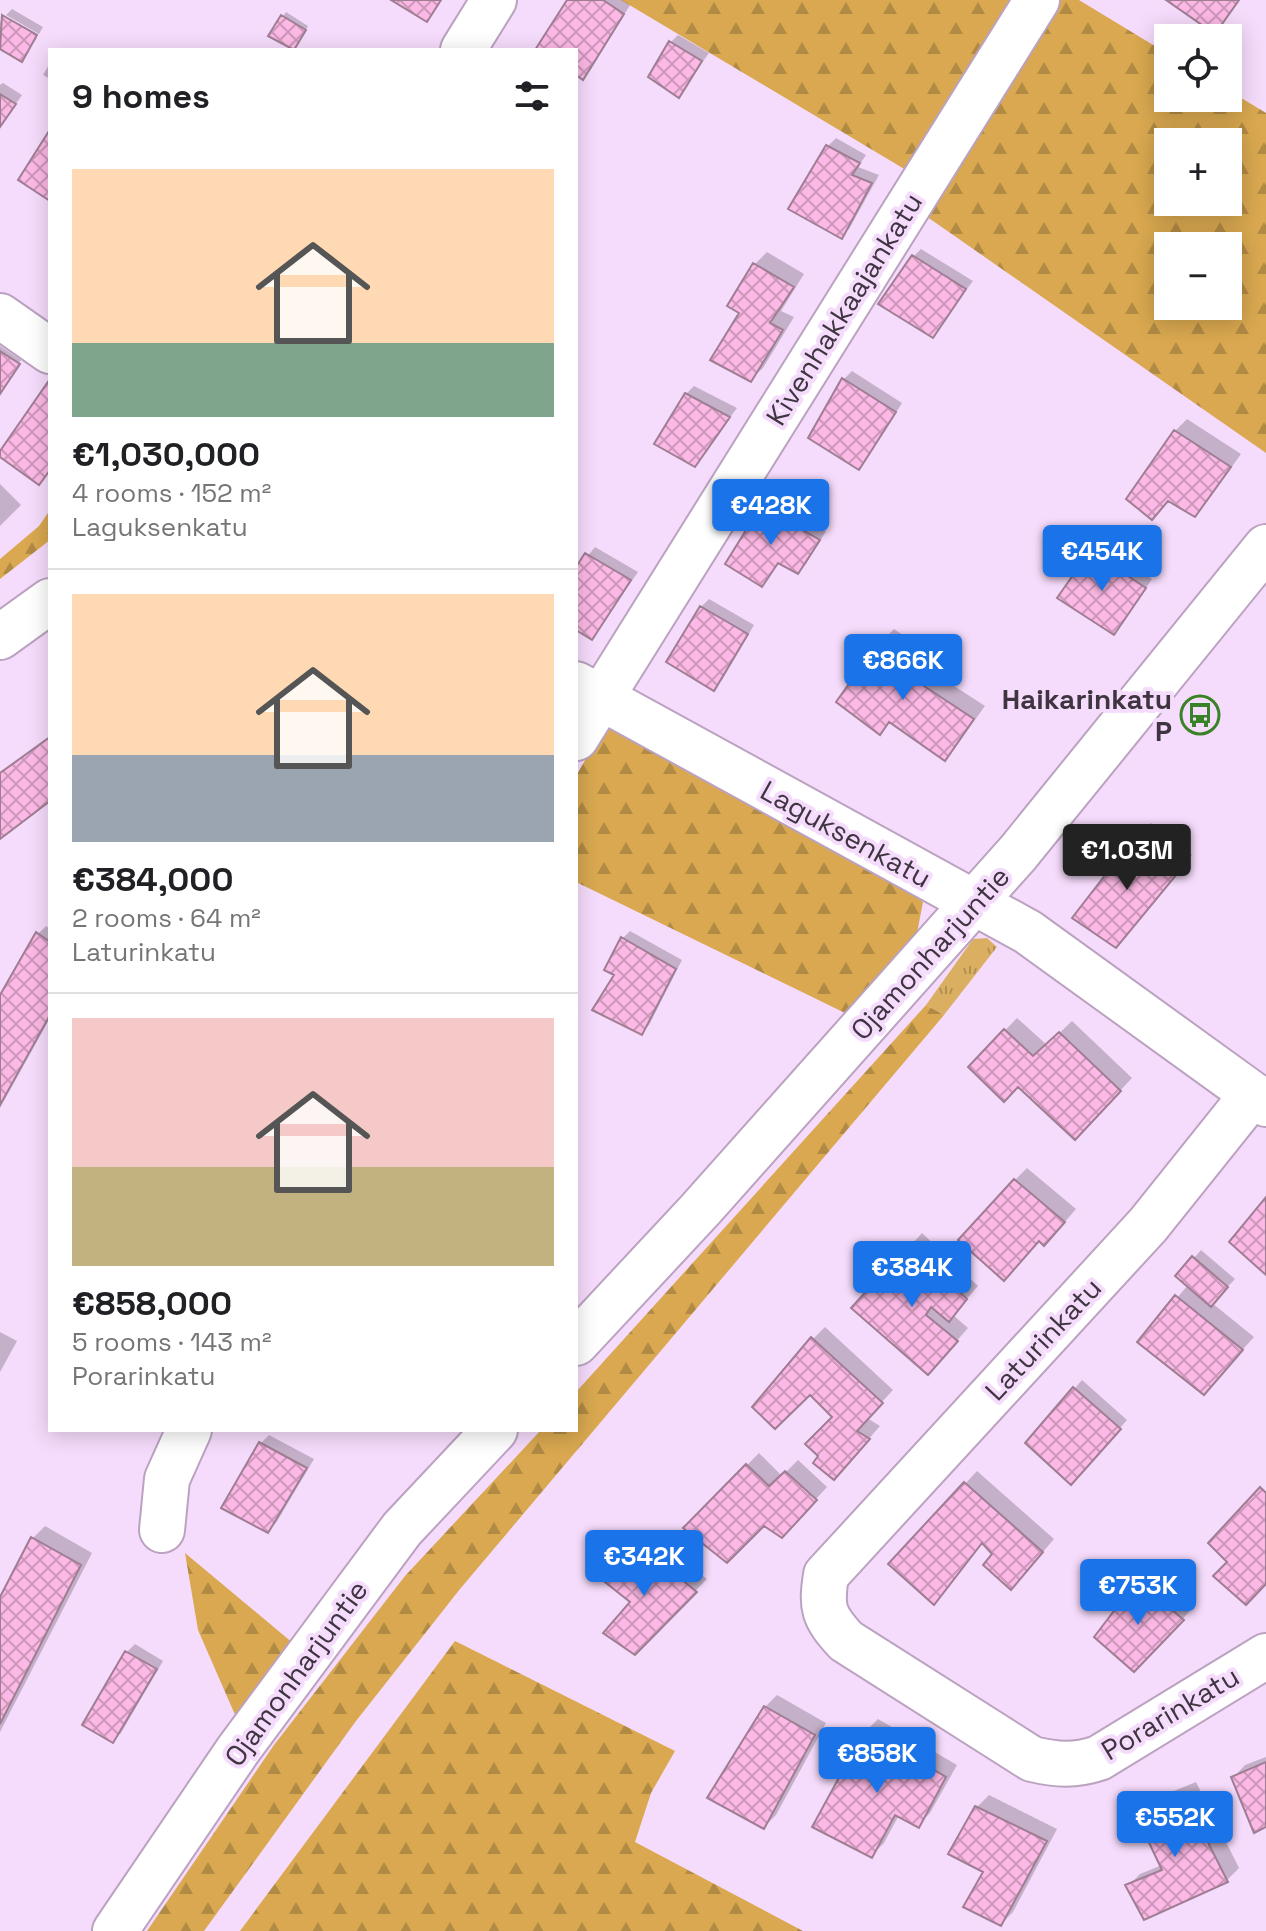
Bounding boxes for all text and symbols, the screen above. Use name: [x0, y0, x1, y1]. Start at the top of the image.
map controls: [1154, 24, 1242, 320]
button: locate: [1154, 24, 1242, 112]
icon: filters: [510, 74, 554, 118]
text: 9 homes: [72, 75, 210, 118]
button: +: [1154, 128, 1242, 216]
street label: Kivenhakkaajankatu: [758, 186, 930, 432]
icon: home: [241, 221, 385, 365]
button: −: [1154, 232, 1242, 320]
text: €1,030,000: [72, 433, 260, 476]
text: 4 rooms · 152 m²: [72, 476, 271, 510]
pin: €428K: [715, 479, 827, 547]
text: €428K: [730, 488, 812, 522]
text: Laguksenkatu: [72, 510, 248, 544]
pin: €454K: [1046, 525, 1158, 593]
text: €454K: [1061, 534, 1143, 568]
pin: €866K: [847, 634, 959, 702]
text: €866K: [862, 643, 944, 677]
icon: home: [241, 646, 385, 790]
place label: Haikarinkatu P: [1002, 681, 1172, 749]
bus stop icon: Haikarinkatu P: [1179, 694, 1221, 736]
street label: Laguksenkatu: [754, 772, 938, 896]
pin: €1.03M: [1062, 824, 1192, 892]
text: €1.03M: [1081, 833, 1173, 867]
text: €384,000: [72, 858, 233, 901]
street label: Ojamonharjuntie: [843, 859, 1017, 1047]
text: 2 rooms · 64 m²: [72, 901, 261, 935]
text: Laturinkatu: [72, 935, 216, 969]
icon: home: [241, 1070, 385, 1214]
pin: €384K: [856, 1241, 968, 1309]
text: €384K: [871, 1250, 953, 1284]
street label: Laturinkatu: [977, 1270, 1109, 1408]
text: €858,000: [72, 1282, 232, 1325]
text: 5 rooms · 143 m²: [72, 1325, 271, 1359]
text: Porarinkatu: [72, 1359, 215, 1393]
pin: €342K: [588, 1530, 700, 1598]
text: €342K: [603, 1539, 685, 1573]
pin: €753K: [1082, 1559, 1194, 1627]
text: €753K: [1098, 1568, 1178, 1602]
street label: Ojamonharjuntie: [216, 1573, 376, 1773]
street label: Porarinkatu: [1095, 1658, 1245, 1768]
pin: €858K: [821, 1727, 933, 1795]
text: €858K: [837, 1736, 917, 1770]
pin: €552K: [1119, 1791, 1231, 1859]
text: €552K: [1135, 1800, 1215, 1834]

